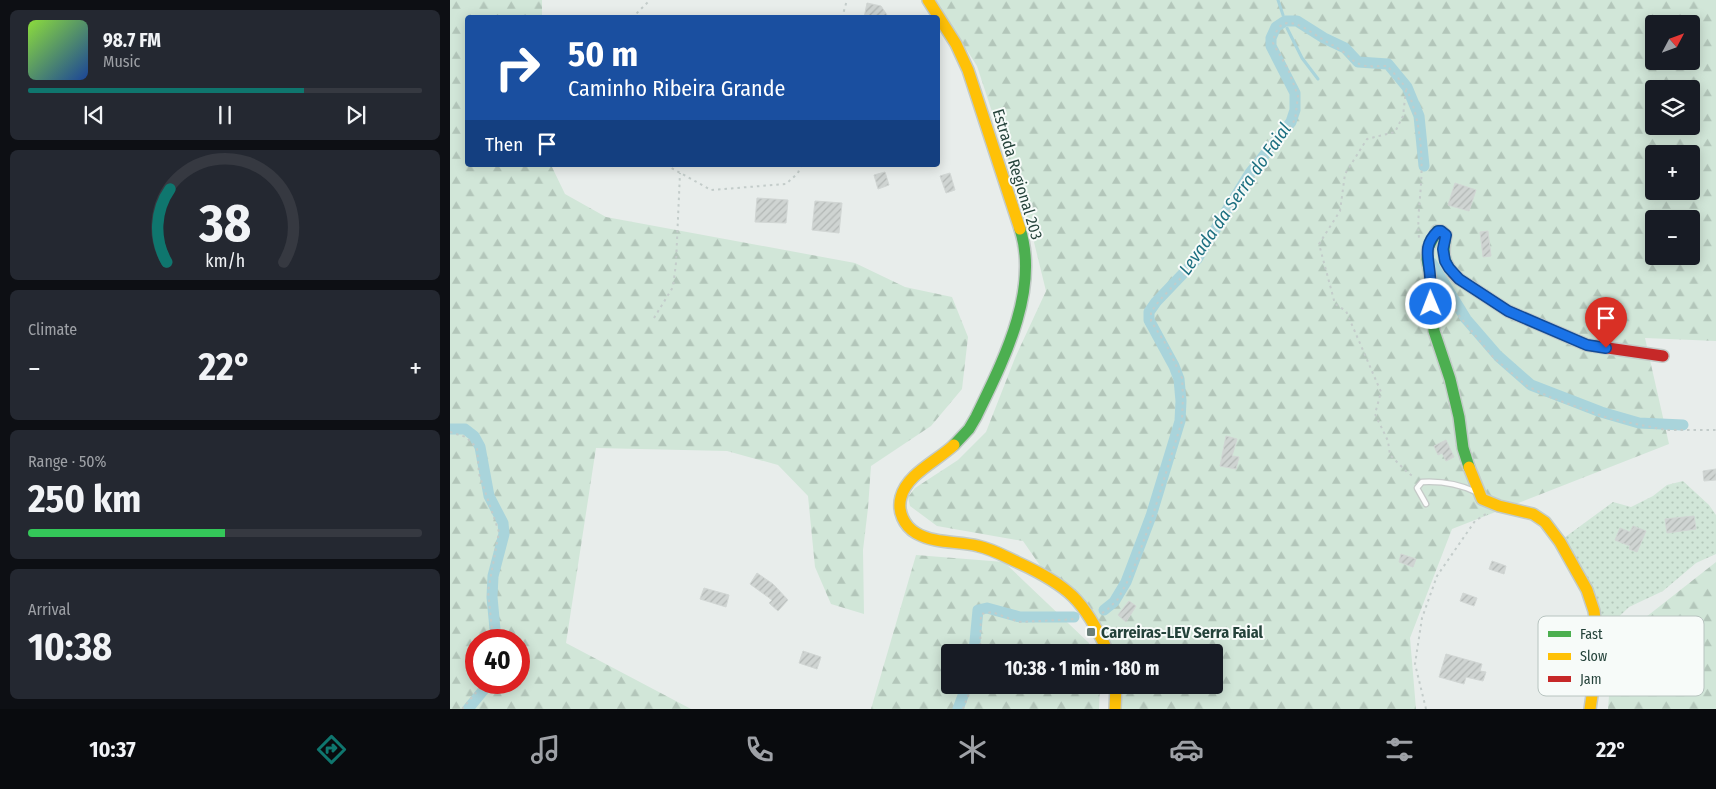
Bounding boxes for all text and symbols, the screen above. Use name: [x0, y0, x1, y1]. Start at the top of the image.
north arrow: [1645, 15, 1700, 70]
map controls: [1645, 15, 1700, 265]
text: 98.7 FM: [103, 29, 161, 52]
text: 50 m: [568, 33, 638, 75]
icon: right: [485, 35, 550, 100]
text: Music: [103, 52, 140, 71]
text: Caminho Ribeira Grande: [568, 75, 785, 102]
button: layers: [1645, 80, 1700, 135]
icon: previous: [80, 101, 108, 129]
icon: pause: [211, 101, 239, 129]
icon: next: [342, 101, 370, 129]
street label: Estrada Regional 203: [989, 107, 1046, 242]
water label: Levada da Serra do Faial: [1174, 119, 1296, 279]
icon: arrive: [533, 130, 561, 158]
text: Then: [485, 133, 523, 156]
button: +: [1645, 145, 1700, 200]
text: 38: [198, 192, 251, 255]
button: −: [1645, 210, 1700, 265]
text: km/h: [205, 250, 245, 272]
position arrow: [1404, 277, 1456, 329]
pin: [1585, 297, 1627, 348]
icon: arrive: [1592, 304, 1620, 332]
text: Climate: [28, 320, 77, 339]
text: 22°: [198, 344, 251, 390]
text: −: [28, 352, 41, 385]
text: +: [409, 352, 422, 385]
text: Range · 50%: [28, 452, 107, 471]
text: 250 km: [28, 476, 141, 522]
text: Arrival: [28, 600, 70, 619]
legend: [1538, 616, 1704, 696]
place label: Carreiras-LEV Serra Faial: [1101, 623, 1263, 642]
text: 10:38: [28, 624, 112, 670]
marker: Carreiras-LEV Serra Faial: [1085, 626, 1097, 638]
text: Fast: [1580, 626, 1603, 643]
speed limit sign: 40: [465, 629, 530, 694]
text: Slow: [1580, 648, 1607, 665]
text: 10:38 · 1 min · 180 m: [1005, 657, 1159, 680]
text: Jam: [1580, 671, 1601, 688]
icon: directions: [314, 732, 349, 767]
icon: music: [528, 732, 563, 767]
icon: phone: [742, 732, 777, 767]
icon: climate: [955, 732, 990, 767]
icon: car: [1169, 732, 1204, 767]
icon: filters: [1382, 732, 1417, 767]
text: 10:37: [89, 736, 136, 763]
text: 22°: [1596, 736, 1627, 763]

